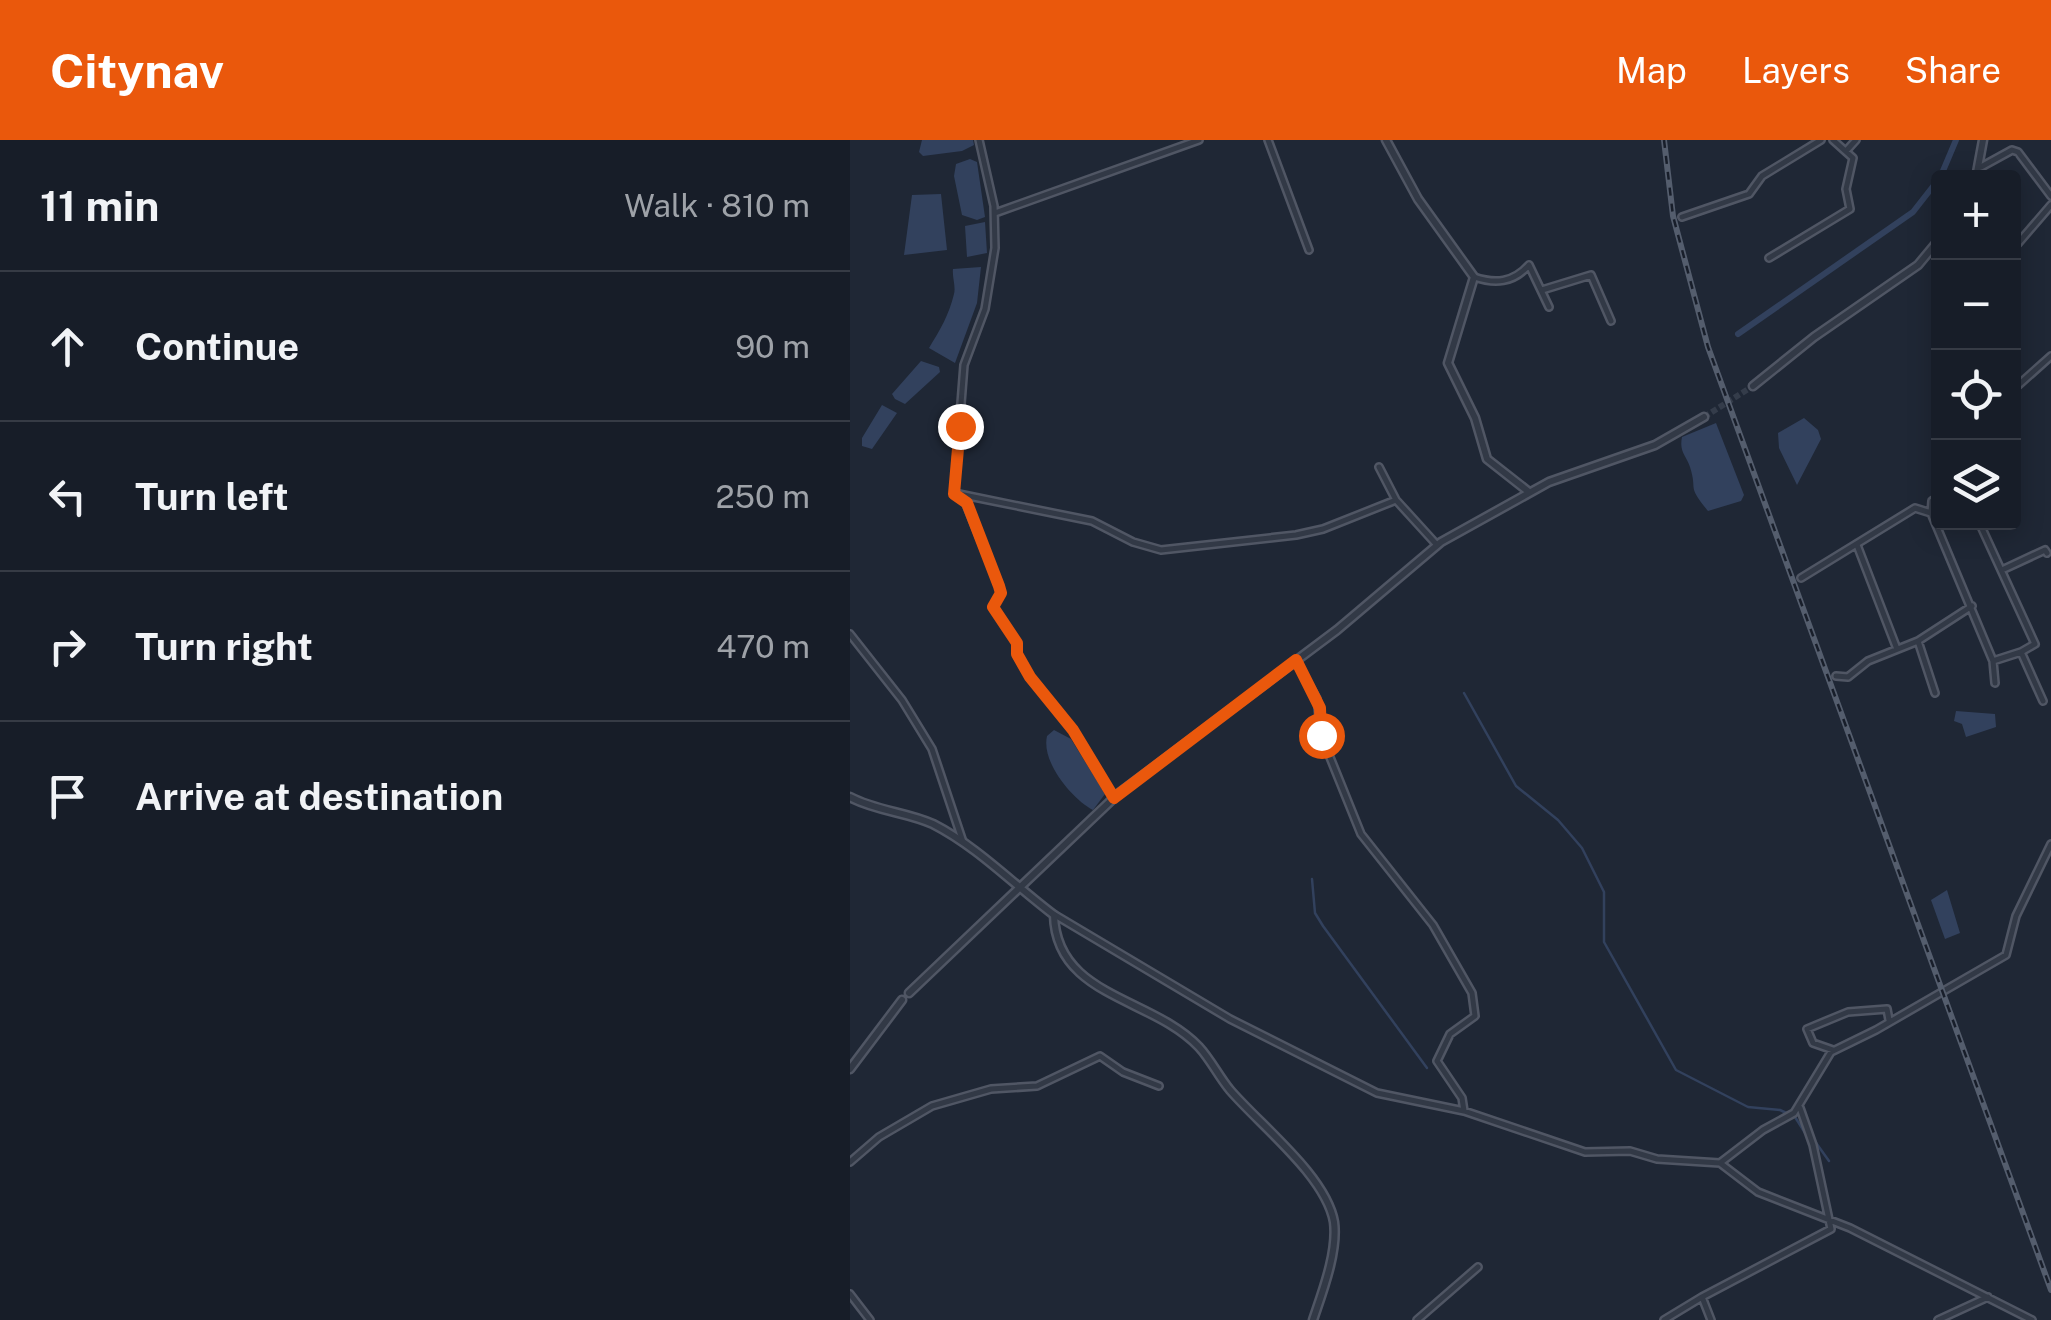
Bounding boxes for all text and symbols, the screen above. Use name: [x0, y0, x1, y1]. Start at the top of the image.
text: Citynav: [50, 42, 224, 99]
text: Map: [1616, 50, 1687, 91]
text: Layers: [1742, 50, 1850, 91]
text: Share: [1905, 50, 2001, 91]
map controls: [1931, 170, 2021, 530]
button: +: [1931, 170, 2021, 260]
text: 11 min: [40, 181, 159, 230]
text: Walk · 810 m: [624, 187, 810, 224]
button: −: [1931, 260, 2021, 350]
icon: ahead: [40, 319, 95, 374]
text: Continue: [135, 324, 299, 369]
text: 90 m: [735, 328, 810, 365]
button: locate: [1931, 350, 2021, 440]
route end: [938, 404, 984, 450]
button: layers: [1931, 440, 2021, 530]
icon: left: [40, 469, 95, 524]
text: Turn left: [135, 474, 289, 519]
text: 250 m: [715, 478, 810, 515]
icon: right: [40, 619, 95, 674]
text: Turn right: [135, 624, 313, 669]
text: 470 m: [716, 628, 810, 665]
route start: [1299, 713, 1345, 759]
icon: arrive: [40, 769, 95, 824]
text: Arrive at destination: [135, 774, 503, 819]

